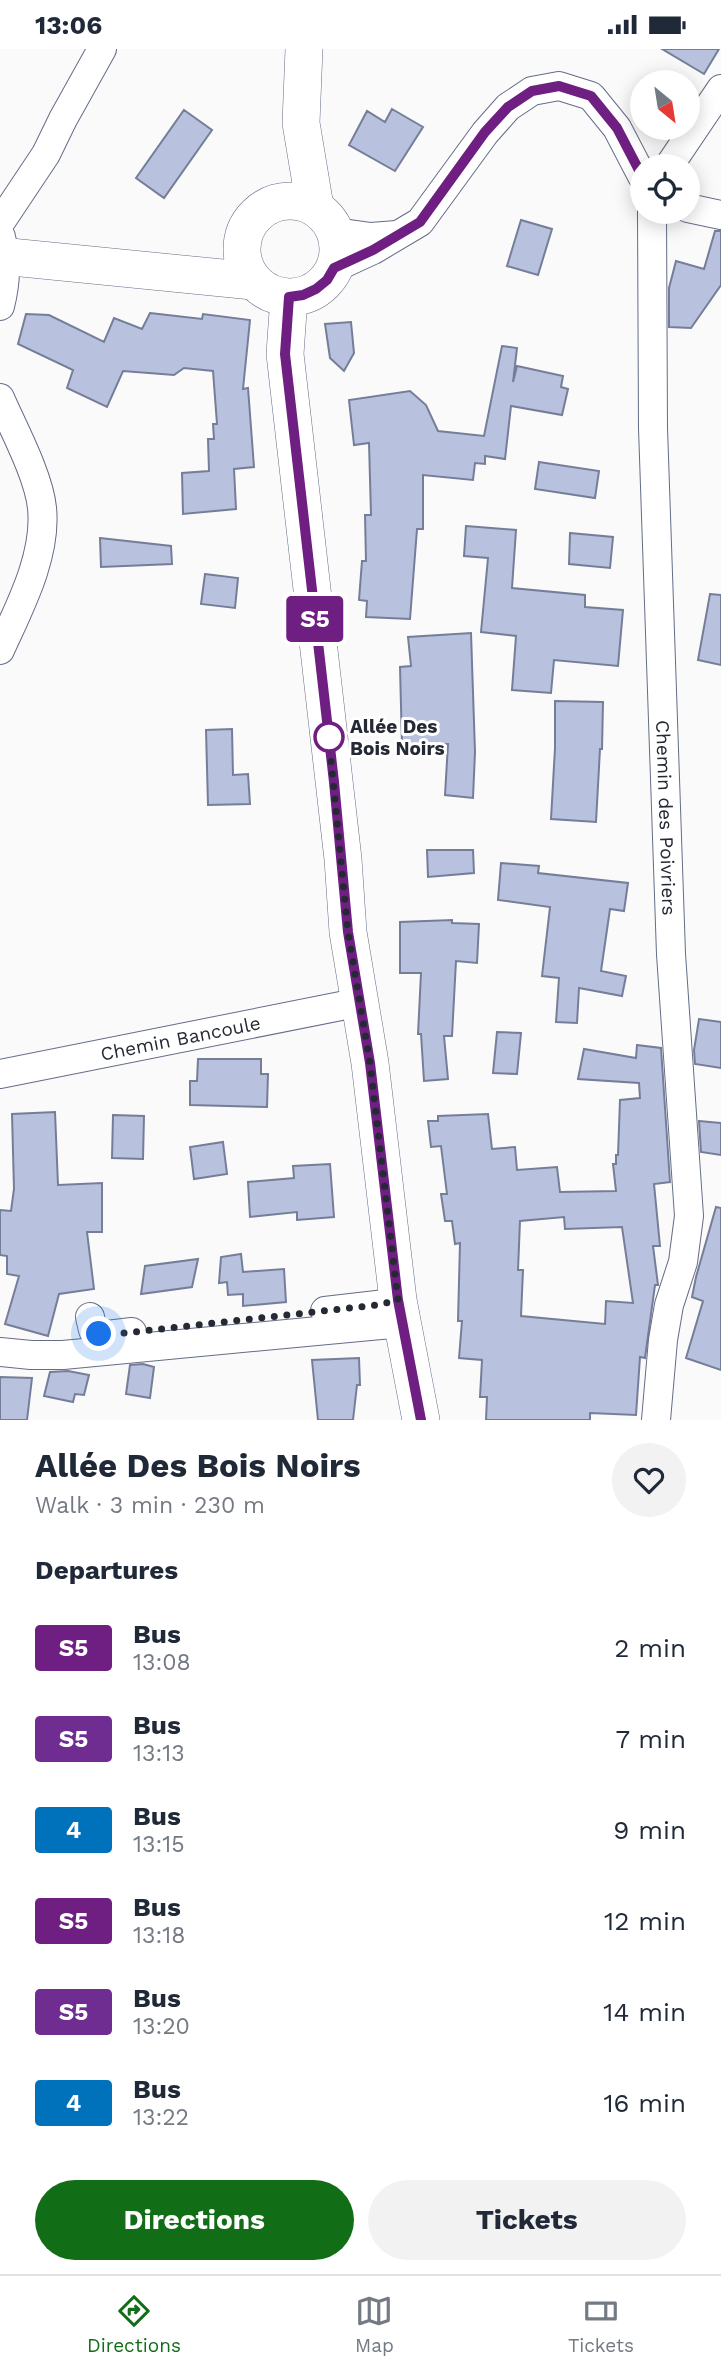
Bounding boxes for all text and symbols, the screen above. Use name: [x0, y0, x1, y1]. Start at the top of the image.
text: 13:06: [35, 10, 102, 40]
north arrow: [630, 70, 700, 140]
map controls: [630, 70, 700, 224]
button: locate: [630, 154, 700, 224]
line badge: S5: [284, 596, 346, 642]
text: S5: [300, 605, 330, 633]
place label: Allée Des Bois Noirs: [350, 715, 445, 760]
street label: Chemin des Poivriers: [651, 720, 681, 916]
marker: Allée Des Bois Noirs: [314, 722, 344, 752]
street label: Chemin Bancoule: [98, 1011, 263, 1066]
your location: [81, 1316, 116, 1351]
button: heart: [612, 1443, 686, 1517]
text: Allée Des Bois Noirs: [35, 1446, 361, 1485]
text: Walk · 3 min · 230 m: [35, 1492, 265, 1519]
text: Departures: [35, 1555, 178, 1585]
text: Bus: [133, 1619, 181, 1649]
text: 2 min: [614, 1633, 686, 1663]
text: S5: [59, 1634, 88, 1662]
text: 13:08: [133, 1649, 191, 1676]
text: Bus: [133, 1710, 181, 1740]
text: 7 min: [616, 1724, 686, 1754]
text: S5: [59, 1725, 88, 1753]
text: 13:13: [133, 1740, 185, 1767]
text: Bus: [133, 1801, 181, 1831]
text: 9 min: [613, 1815, 686, 1845]
text: 4: [66, 1816, 81, 1844]
text: 13:15: [133, 1831, 185, 1858]
text: Bus: [133, 1892, 181, 1922]
text: 12 min: [604, 1906, 686, 1936]
text: S5: [59, 1907, 88, 1935]
text: 13:18: [133, 1922, 185, 1949]
text: Bus: [133, 1983, 181, 2013]
text: 14 min: [603, 1997, 686, 2027]
text: S5: [59, 1998, 88, 2026]
text: 13:20: [133, 2013, 190, 2040]
text: Bus: [133, 2074, 181, 2104]
text: 16 min: [603, 2088, 686, 2118]
text: 4: [66, 2089, 81, 2117]
text: 13:22: [133, 2104, 189, 2131]
button: Directions: [35, 2180, 354, 2260]
button: Tickets: [368, 2180, 686, 2260]
tab: Directions: [87, 2292, 181, 2357]
tab: Map: [355, 2292, 394, 2357]
tab: Tickets: [568, 2292, 634, 2357]

